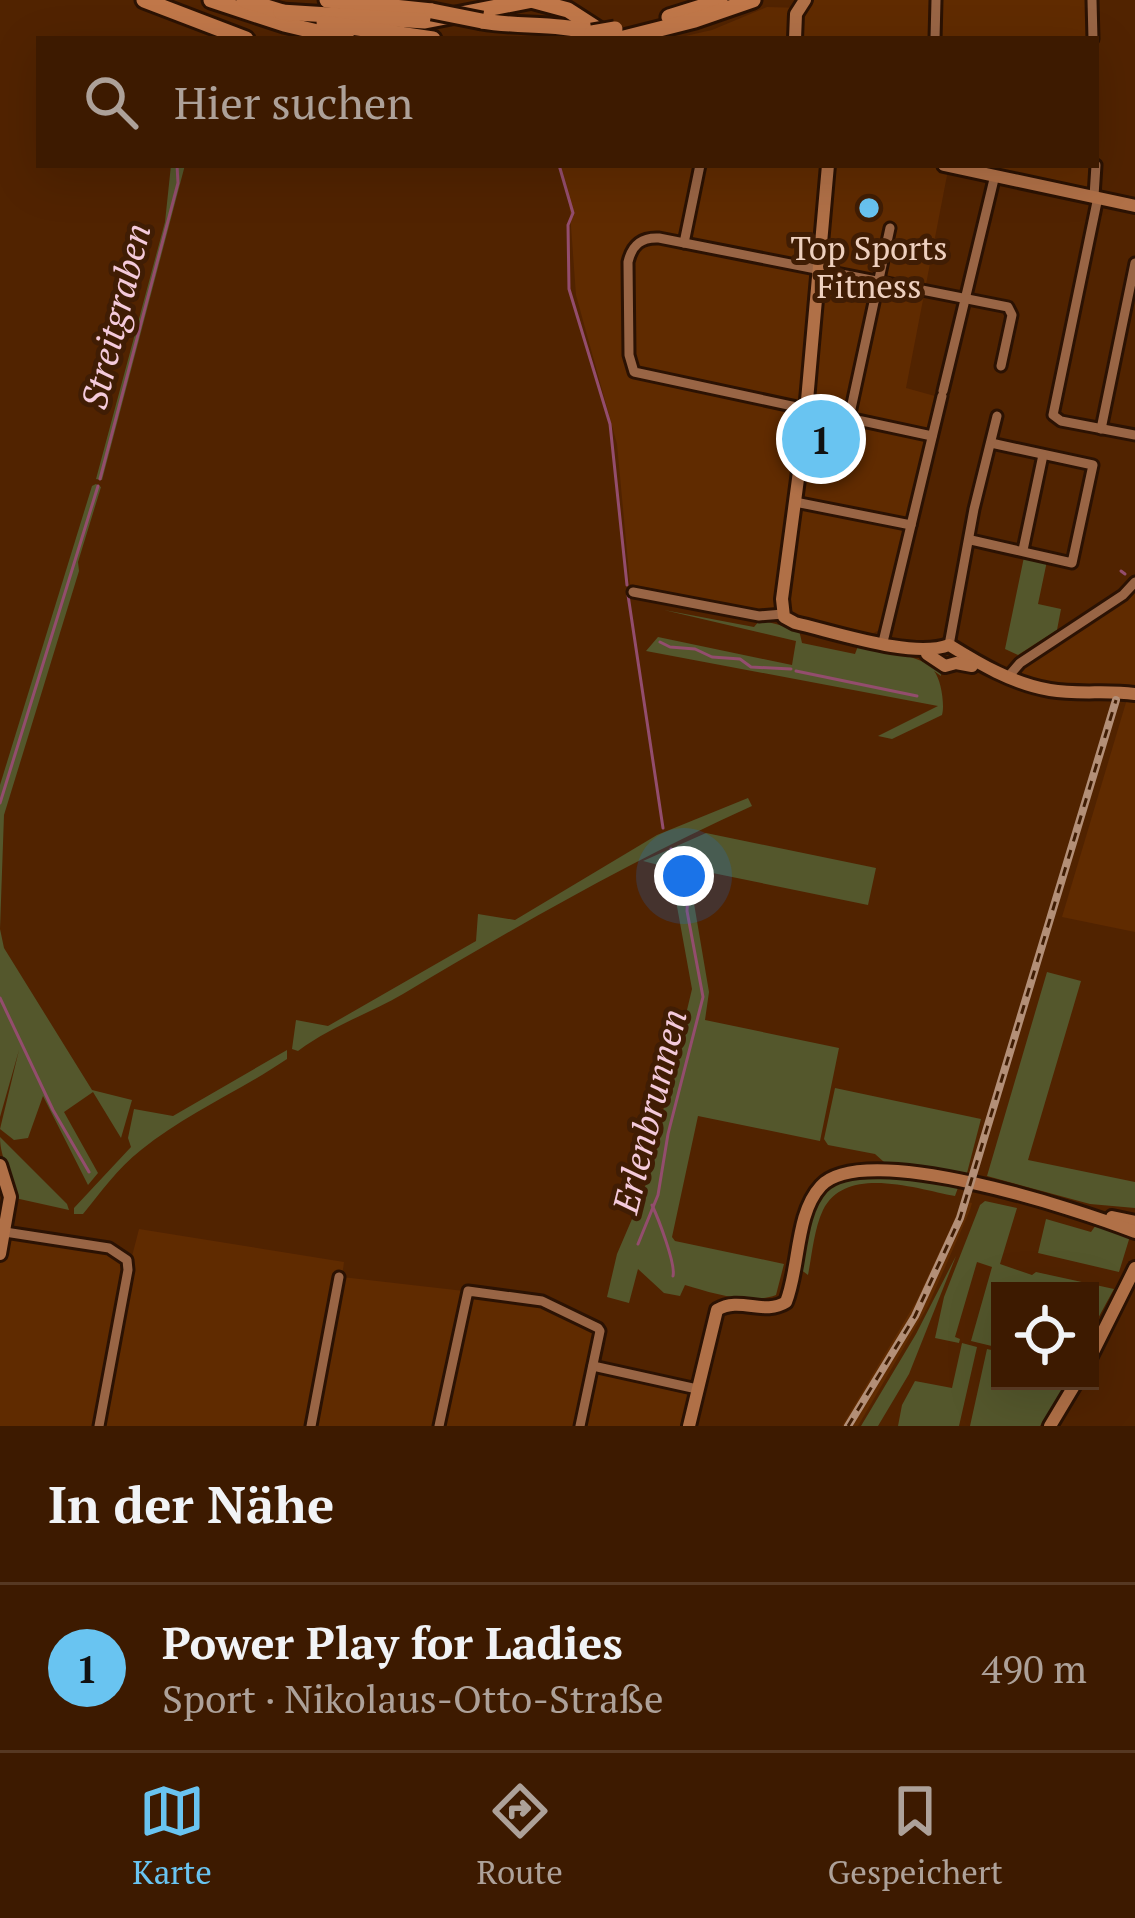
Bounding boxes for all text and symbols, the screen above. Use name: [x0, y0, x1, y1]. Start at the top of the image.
search box: [36, 36, 1099, 168]
icon: search: [78, 69, 144, 135]
text: Hier suchen: [174, 72, 413, 132]
marker: Top Sports Fitness: [856, 195, 882, 221]
water label: Streitgraben: [69, 218, 161, 414]
place label: Top Sports Fitness: [790, 226, 948, 307]
pin: 1: [782, 394, 860, 484]
your location: [654, 846, 714, 906]
water label: Erlenbrunnen: [601, 1004, 697, 1219]
map controls: [991, 1282, 1099, 1390]
button: locate: [991, 1282, 1099, 1390]
text: In der Nähe: [48, 1470, 334, 1538]
text: Power Play for Ladies: [162, 1612, 623, 1672]
text: 1: [76, 1642, 98, 1694]
text: 490 m: [982, 1642, 1087, 1694]
text: Sport · Nikolaus-Otto-Straße: [162, 1672, 664, 1724]
tab: Karte: [132, 1778, 212, 1893]
tab: Route: [476, 1778, 563, 1893]
tab: Gespeichert: [828, 1778, 1003, 1893]

